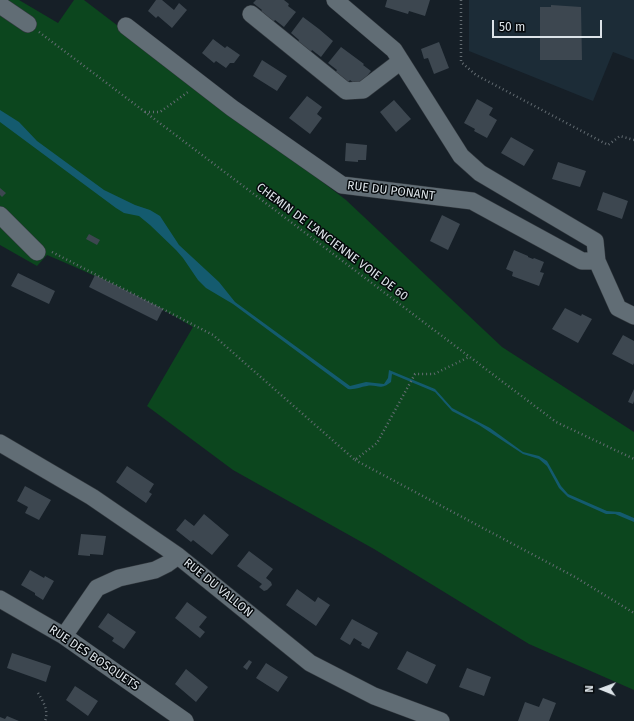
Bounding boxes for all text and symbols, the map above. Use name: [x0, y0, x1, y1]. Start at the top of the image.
scale bar: [494, 12, 604, 38]
text: 50 m: [499, 20, 525, 34]
street label: RUE DU PONANT: [346, 178, 436, 204]
street label: CHEMIN DE L'ANCIENNE VOIE DE 60: [253, 180, 411, 304]
street label: RUE DU VALLON: [180, 556, 256, 620]
street label: RUE DES BOSQUETS: [46, 622, 142, 694]
north arrow: [582, 669, 622, 709]
text: N: [583, 685, 596, 693]

